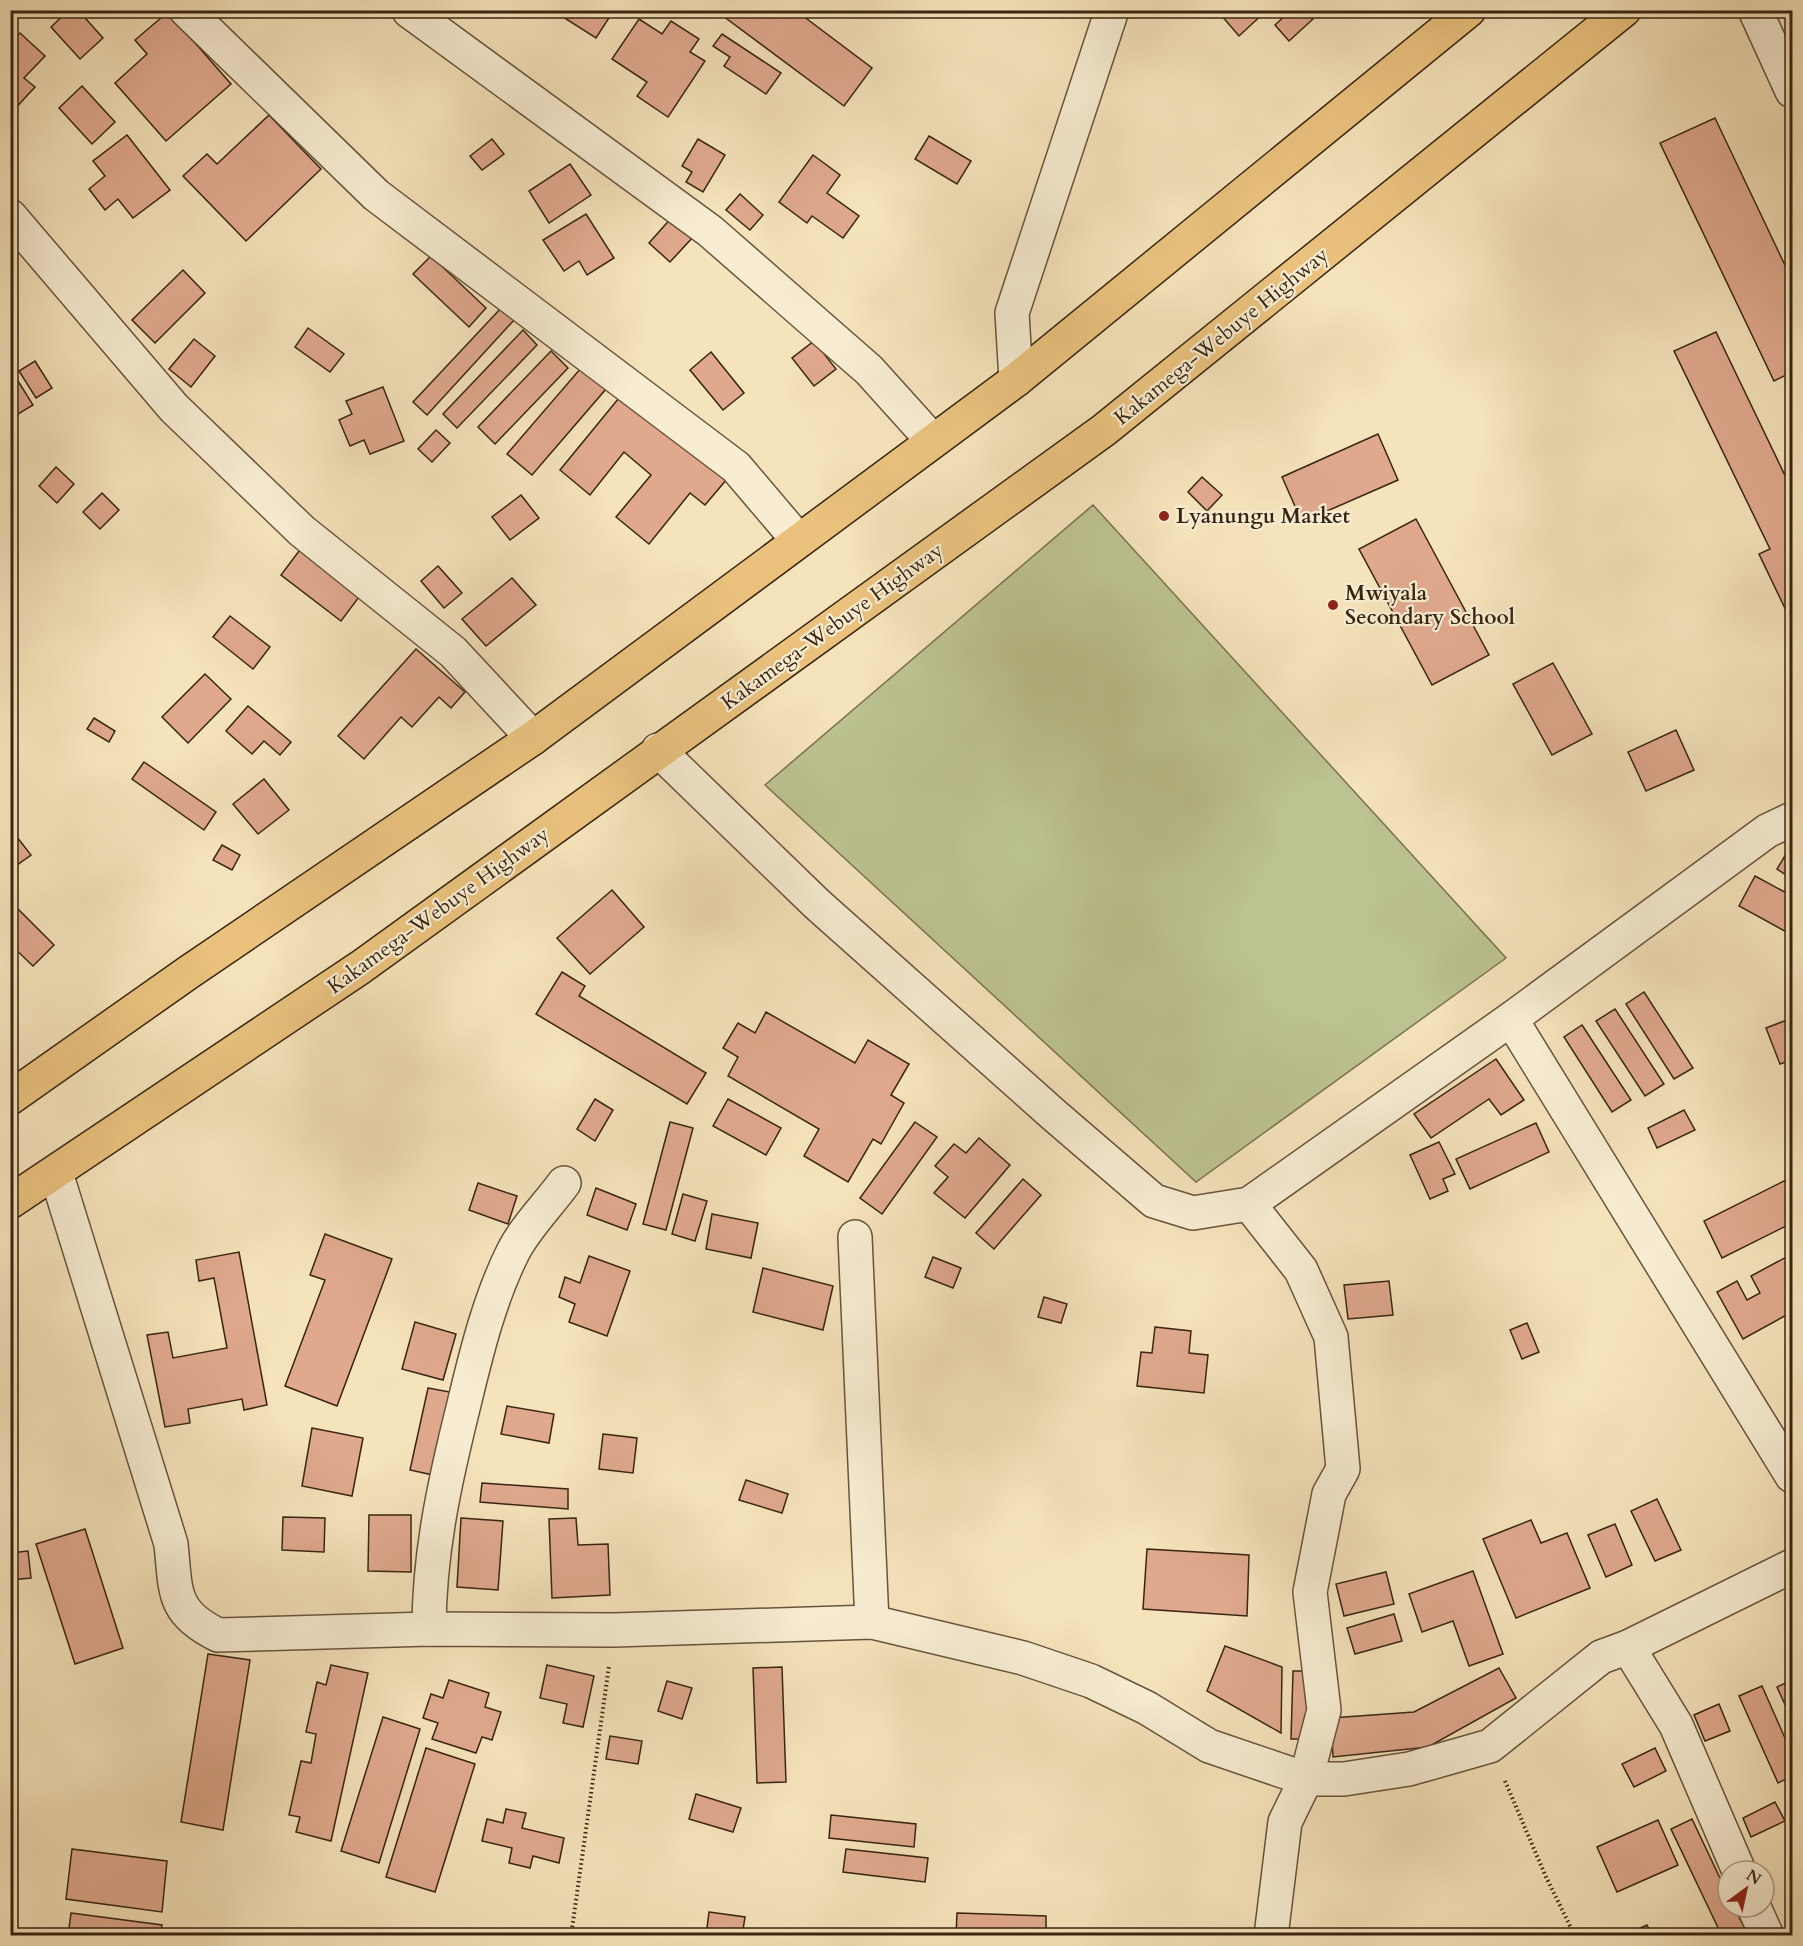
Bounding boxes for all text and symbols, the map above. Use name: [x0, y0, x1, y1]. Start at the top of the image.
street label: Kakamega-Webuye Highway: [1108, 241, 1335, 432]
place label: Lyanungu Market: [1176, 502, 1351, 531]
marker: Lyanungu Market: [1157, 509, 1171, 523]
street label: Kakamega-Webuye Highway: [715, 536, 949, 717]
place label: Mwiyala Secondary School: [1345, 579, 1515, 632]
marker: Mwiyala Secondary School: [1326, 598, 1340, 612]
street label: Kakamega-Webuye Highway: [321, 820, 555, 1001]
north arrow: [1716, 1859, 1776, 1919]
text: N: [1742, 1864, 1766, 1890]

